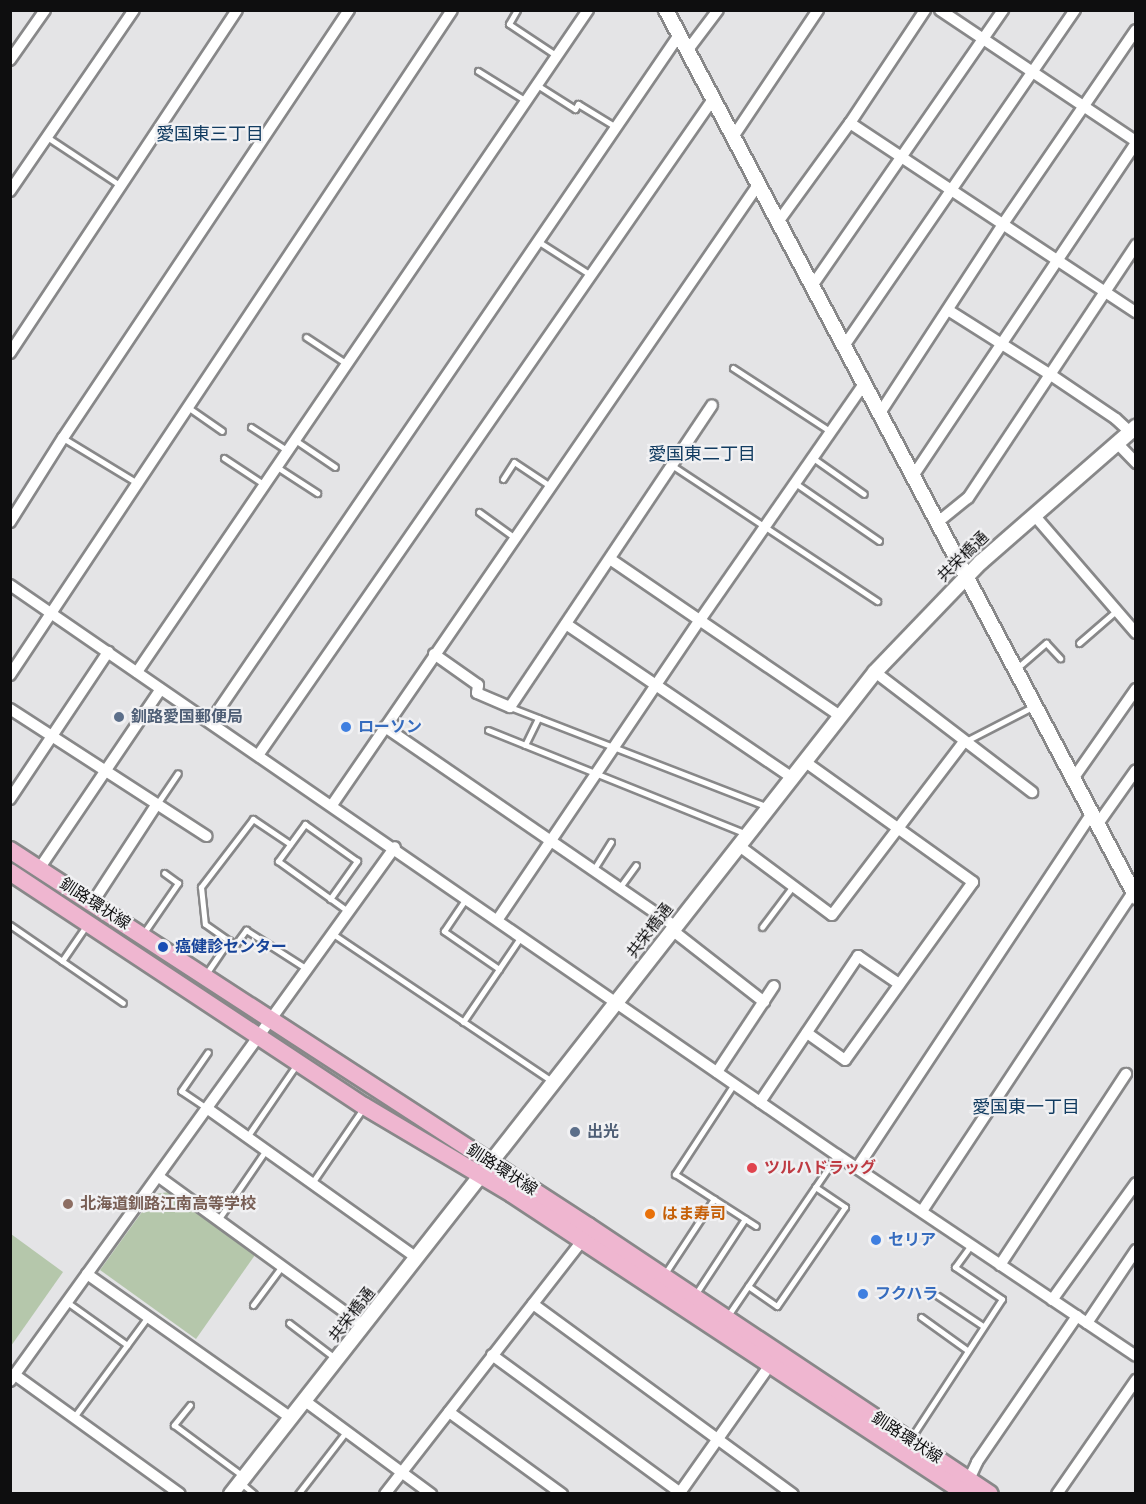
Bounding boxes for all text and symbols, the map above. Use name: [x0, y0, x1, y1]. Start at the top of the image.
district label: 愛国東三丁目: [156, 123, 264, 145]
district label: 愛国東二丁目: [648, 443, 756, 465]
street label: 共栄橋通: [933, 528, 993, 586]
place label: 釧路愛国郵便局: [131, 707, 243, 727]
marker: 釧路愛国郵便局: [112, 710, 126, 724]
place label: ローソン: [358, 717, 422, 737]
marker: ローソン: [339, 720, 353, 734]
street label: 釧路環状線: [56, 874, 134, 934]
street label: 共栄橋通: [623, 900, 677, 962]
place label: 癌健診センター: [175, 937, 287, 957]
marker: 癌健診センター: [156, 940, 170, 954]
district label: 愛国東一丁目: [972, 1096, 1080, 1118]
place label: 出光: [587, 1122, 619, 1142]
marker: 出光: [568, 1125, 582, 1139]
street label: 釧路環状線: [463, 1140, 541, 1200]
place label: ツルハドラッグ: [764, 1158, 876, 1178]
marker: ツルハドラッグ: [745, 1161, 759, 1175]
place label: 北海道釧路江南高等学校: [80, 1194, 256, 1214]
marker: 北海道釧路江南高等学校: [61, 1197, 75, 1211]
place label: はま寿司: [662, 1204, 726, 1224]
marker: はま寿司: [643, 1207, 657, 1221]
place label: セリア: [888, 1230, 936, 1250]
marker: セリア: [869, 1233, 883, 1247]
street label: 共栄橋通: [325, 1284, 379, 1346]
place label: フクハラ: [875, 1284, 939, 1304]
marker: フクハラ: [856, 1287, 870, 1301]
street label: 釧路環状線: [868, 1408, 946, 1468]

